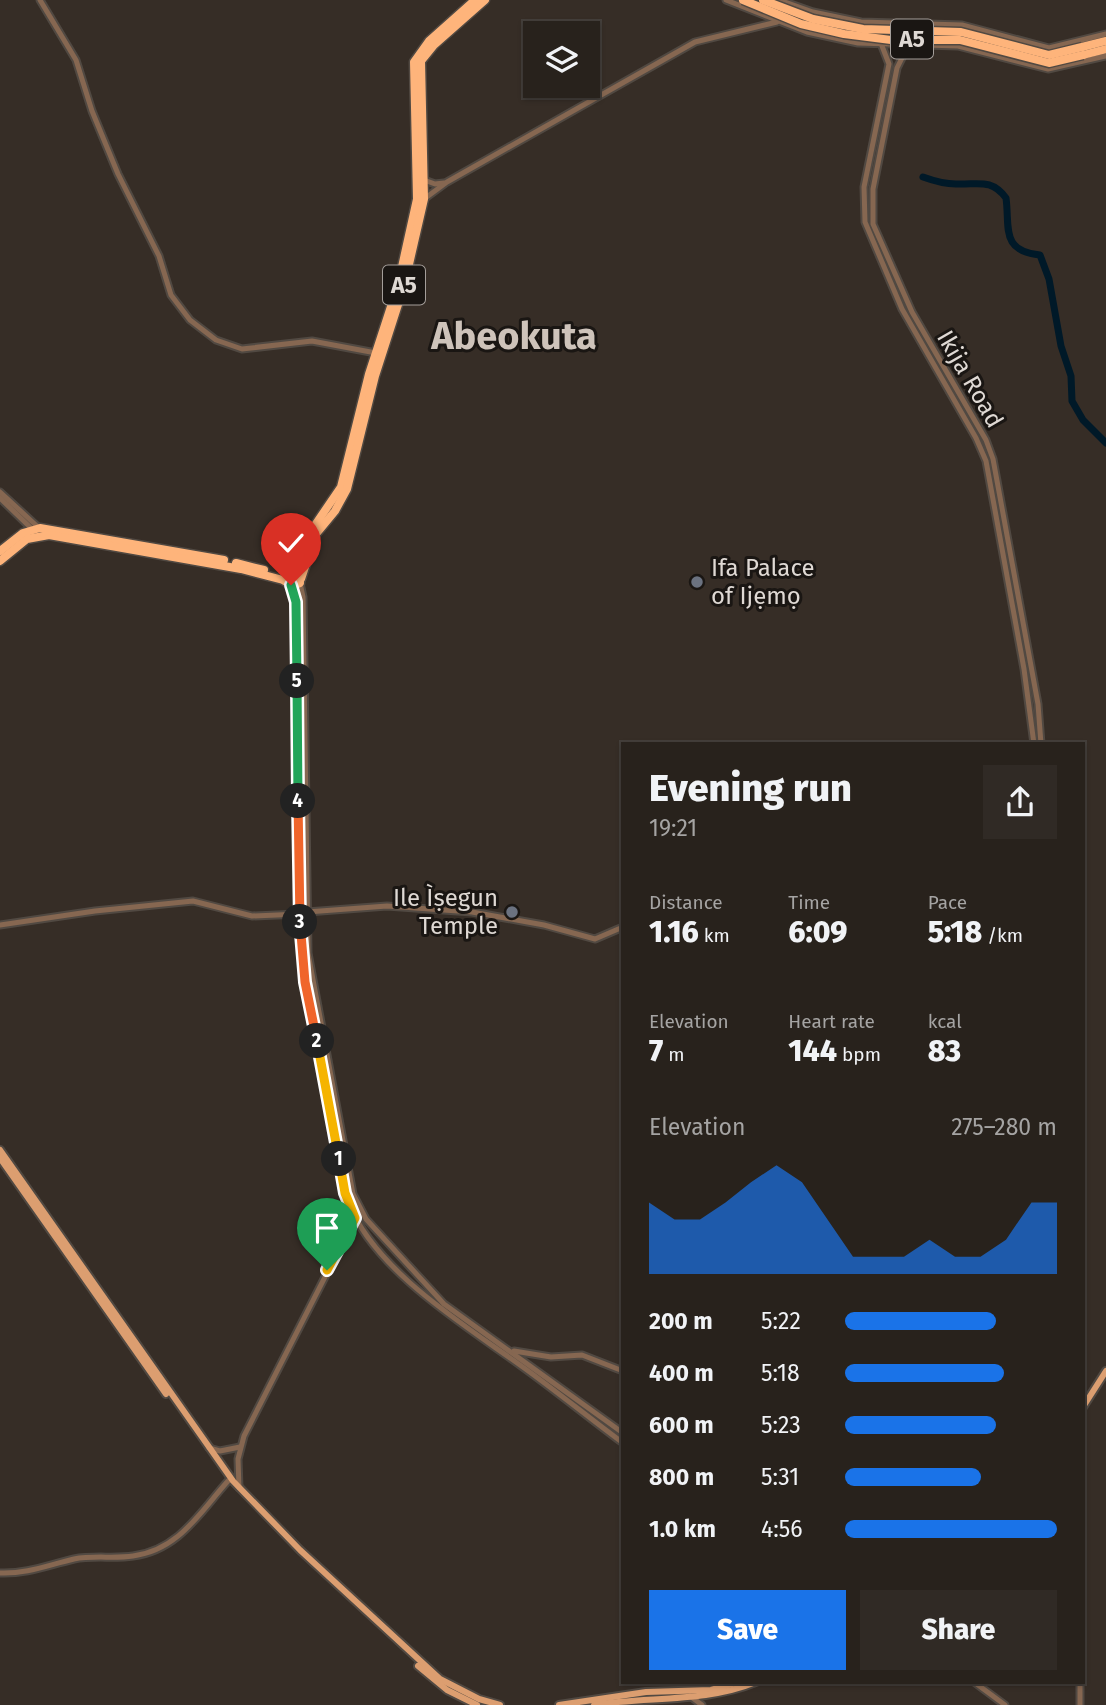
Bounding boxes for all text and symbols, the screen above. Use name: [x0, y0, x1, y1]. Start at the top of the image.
road number: A5: [891, 20, 933, 58]
map controls: [523, 21, 600, 98]
button: layers: [523, 21, 600, 98]
road number: A5: [383, 266, 425, 304]
district label: Abeokuta: [430, 313, 597, 359]
street label: Ikija Road: [931, 325, 1009, 433]
pin: [261, 513, 321, 585]
icon: check: [272, 524, 310, 562]
place label: Ifa Palace of Ijẹmọ: [711, 554, 815, 610]
marker: Ifa Palace of Ijẹmọ: [689, 574, 705, 590]
pin: 5: [280, 664, 314, 698]
text: 5: [291, 669, 302, 692]
text: Evening run: [649, 765, 852, 811]
button: share: [983, 765, 1057, 839]
pin: 4: [280, 784, 316, 818]
text: 4: [292, 789, 303, 812]
text: 19:21: [649, 814, 697, 842]
place label: Ile Ìṣegun Temple: [393, 883, 498, 940]
text: Distance: [649, 891, 723, 914]
text: Time: [788, 891, 830, 914]
text: Pace: [928, 891, 967, 914]
pin: 3: [282, 904, 318, 940]
marker: Ile Ìṣegun Temple: [504, 904, 520, 920]
text: 3: [295, 910, 304, 933]
text: 1.16: [649, 914, 699, 950]
text: 6:09: [788, 914, 847, 950]
text: 5:18: [928, 914, 982, 950]
text: km: [699, 924, 730, 947]
text: /km: [982, 924, 1023, 947]
text: Elevation: [649, 1010, 729, 1033]
text: Heart rate: [788, 1010, 875, 1033]
text: kcal: [928, 1010, 962, 1033]
pin: 2: [300, 1024, 334, 1058]
text: 2: [312, 1029, 321, 1052]
text: 7: [649, 1033, 663, 1069]
text: 144: [788, 1033, 837, 1069]
text: 83: [928, 1033, 961, 1069]
text: m: [663, 1043, 685, 1066]
text: bpm: [837, 1043, 881, 1066]
text: Elevation: [649, 1113, 745, 1141]
text: 275–280 m: [951, 1113, 1057, 1141]
pin: 1: [322, 1142, 356, 1176]
text: 1: [334, 1147, 343, 1170]
pin: [297, 1198, 357, 1270]
icon: arrive: [308, 1209, 346, 1247]
text: 200 m: [649, 1307, 713, 1335]
text: 5:22: [761, 1307, 801, 1335]
text: 400 m: [649, 1359, 714, 1387]
text: 5:18: [761, 1359, 800, 1387]
text: 600 m: [649, 1411, 714, 1439]
text: 5:23: [761, 1411, 801, 1439]
text: 800 m: [649, 1463, 714, 1491]
text: 5:31: [761, 1463, 799, 1491]
text: 1.0 km: [649, 1515, 716, 1543]
text: 4:56: [761, 1515, 803, 1543]
button: Save: [649, 1590, 846, 1670]
button: Share: [860, 1590, 1057, 1670]

